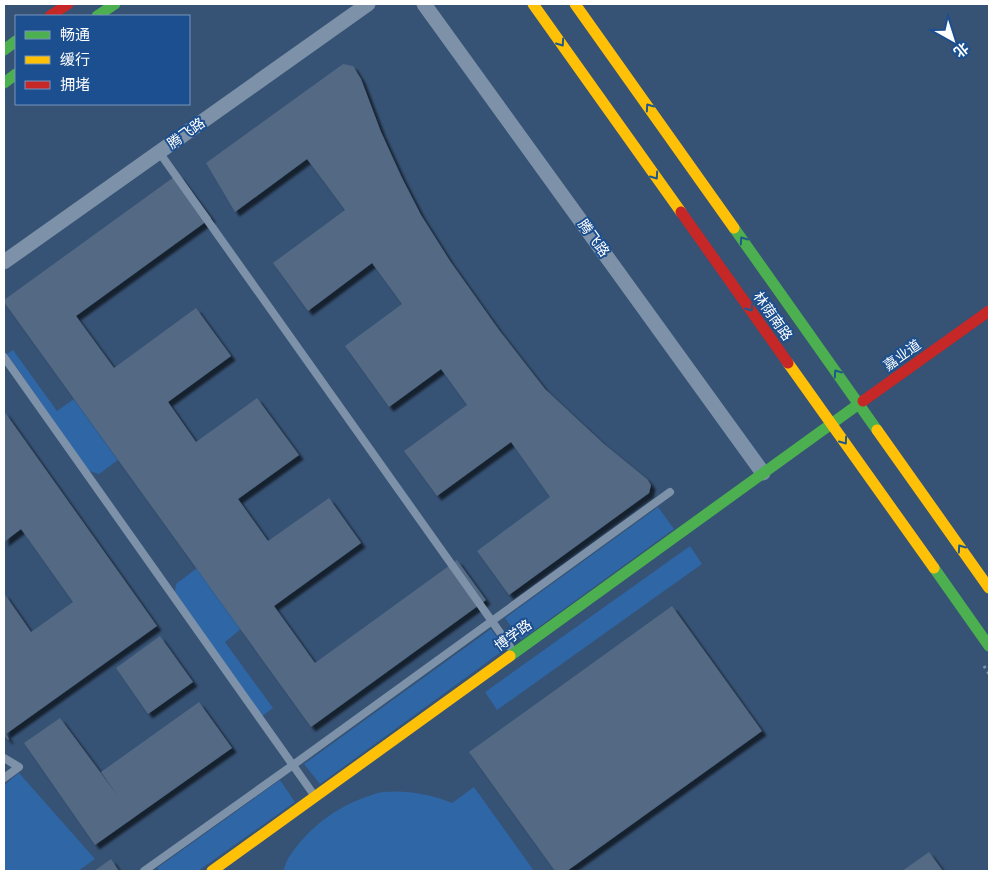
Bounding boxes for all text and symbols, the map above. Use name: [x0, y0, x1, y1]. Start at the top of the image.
legend: [15, 15, 190, 105]
north arrow: [928, 15, 978, 65]
text: 畅通: [60, 25, 90, 45]
one-way arrow: [555, 38, 564, 47]
text: 北: [950, 39, 972, 62]
text: 缓行: [60, 50, 90, 70]
text: 拥堵: [60, 75, 90, 95]
one-way arrow: [646, 104, 655, 113]
street label: 腾飞路: [164, 114, 208, 152]
one-way arrow: [649, 170, 658, 180]
street label: 腾飞路: [574, 216, 614, 260]
one-way arrow: [740, 236, 749, 246]
street label: 林荫南路: [750, 288, 796, 344]
one-way arrow: [744, 302, 752, 311]
street label: 嘉业道: [880, 336, 924, 374]
one-way arrow: [834, 369, 843, 378]
one-way arrow: [838, 435, 847, 445]
one-way arrow: [958, 544, 967, 554]
street label: 博学路: [491, 615, 535, 655]

